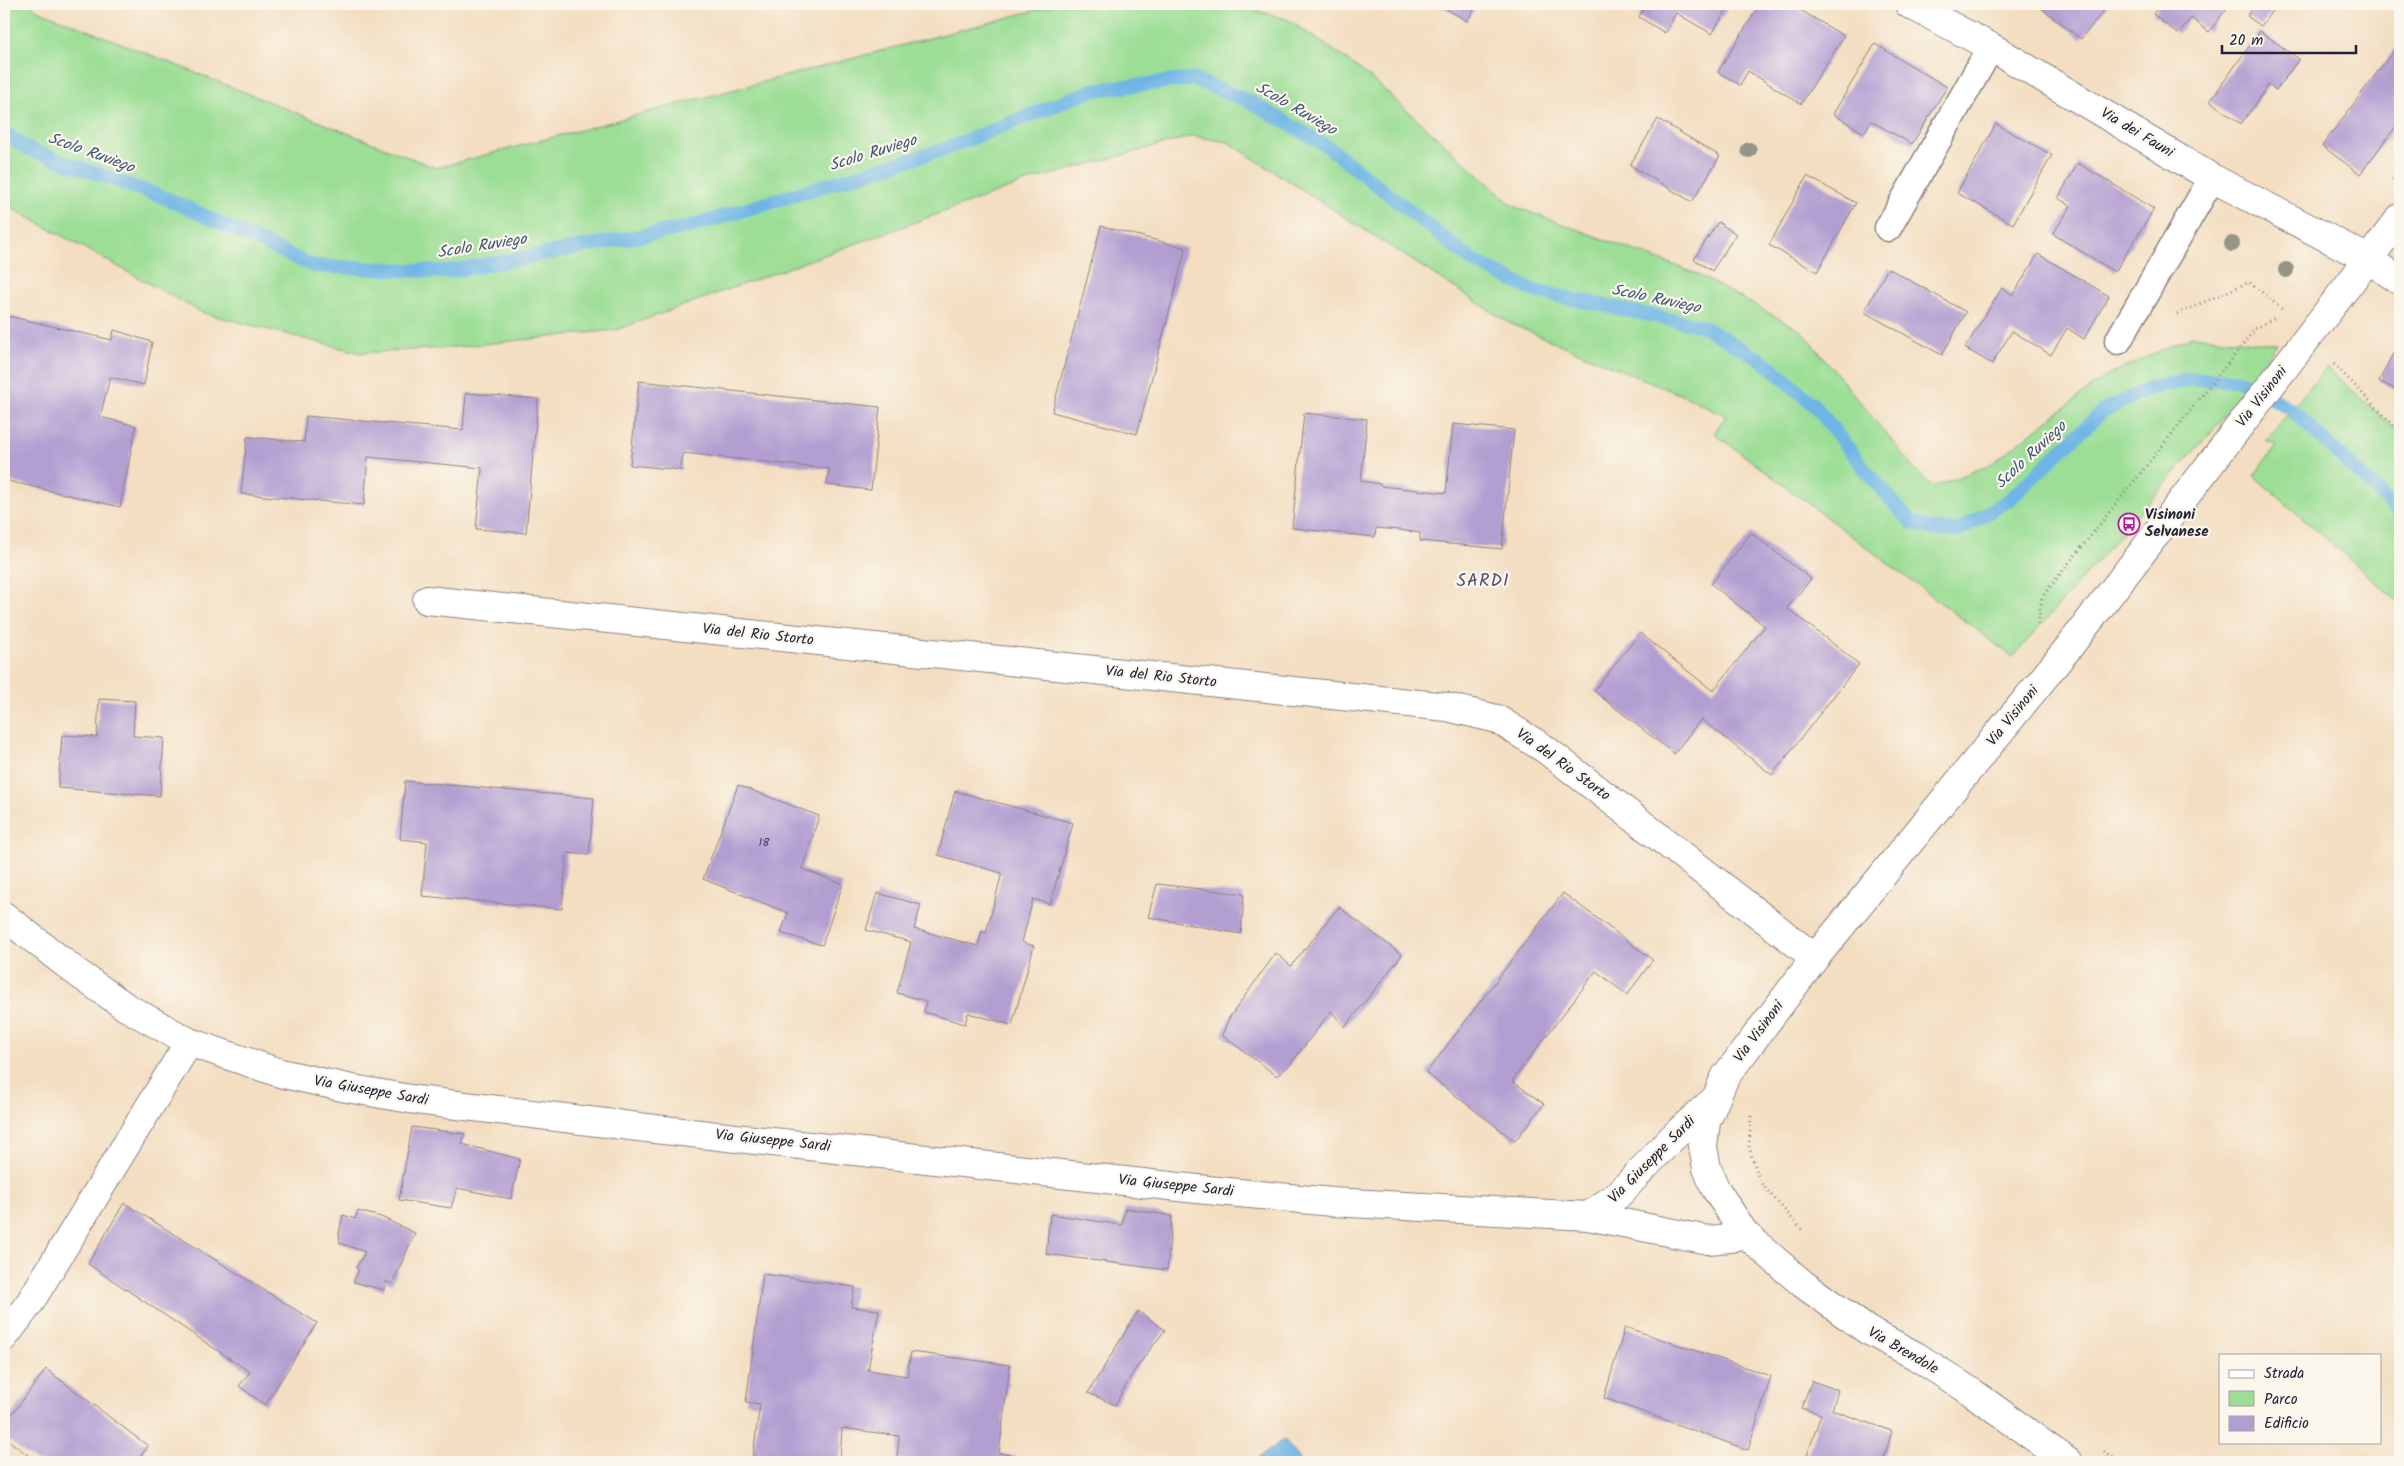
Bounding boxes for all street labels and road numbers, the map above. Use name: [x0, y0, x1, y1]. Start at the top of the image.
street label: Via dei Fauni: [2096, 102, 2180, 165]
street label: Via Visinoni: [2230, 360, 2295, 433]
street label: Via del Rio Storto: [701, 617, 815, 653]
street label: Via del Rio Storto: [1104, 659, 1218, 695]
street label: Via Visinoni: [1981, 679, 2046, 752]
street label: Via del Rio Storto: [1511, 722, 1615, 808]
street label: Via Visinoni: [1728, 995, 1791, 1068]
street label: Via Giuseppe Sardi: [312, 1069, 432, 1113]
street label: Via Giuseppe Sardi: [1603, 1110, 1702, 1209]
street label: Via Giuseppe Sardi: [714, 1123, 833, 1159]
street label: Via Giuseppe Sardi: [1117, 1168, 1236, 1204]
street label: Via Brendole: [1863, 1321, 1943, 1381]

